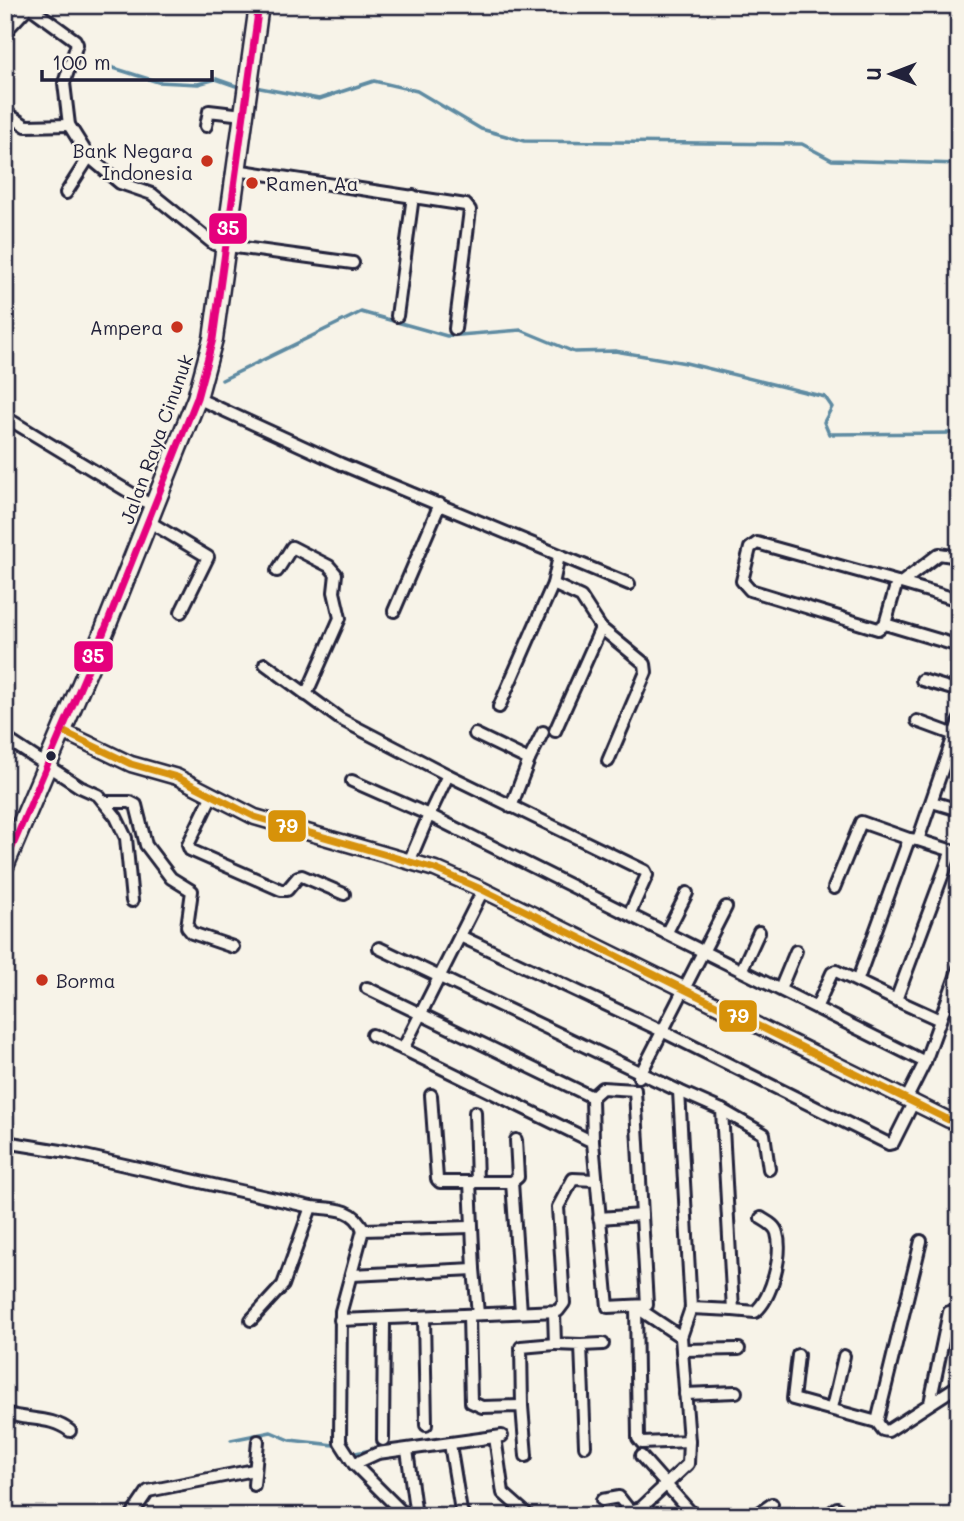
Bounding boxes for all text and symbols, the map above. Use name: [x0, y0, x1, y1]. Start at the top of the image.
scale bar: [42, 38, 212, 82]
north arrow: [856, 38, 926, 108]
text: 100 m: [52, 48, 111, 75]
text: U: [861, 67, 886, 81]
place label: Bank Negara Indonesia: [73, 138, 193, 185]
marker: Bank Negara Indonesia: [199, 153, 215, 169]
place label: Ramen Aa: [266, 171, 359, 196]
marker: Ramen Aa: [244, 175, 260, 191]
line badge: 35: [208, 212, 248, 245]
text: 35: [217, 215, 239, 240]
place label: Ampera: [90, 315, 163, 340]
marker: Ampera: [169, 319, 185, 335]
street label: Jalan Raya Cinunuk: [114, 351, 198, 527]
line badge: 35: [73, 640, 114, 673]
text: 35: [82, 643, 104, 668]
unlabelled marker: [44, 749, 58, 763]
line badge: 79: [267, 809, 307, 843]
text: 79: [276, 813, 299, 838]
place label: Borma: [56, 968, 116, 993]
marker: Borma: [34, 972, 50, 988]
line badge: 79: [718, 999, 758, 1033]
text: 79: [727, 1003, 750, 1028]

